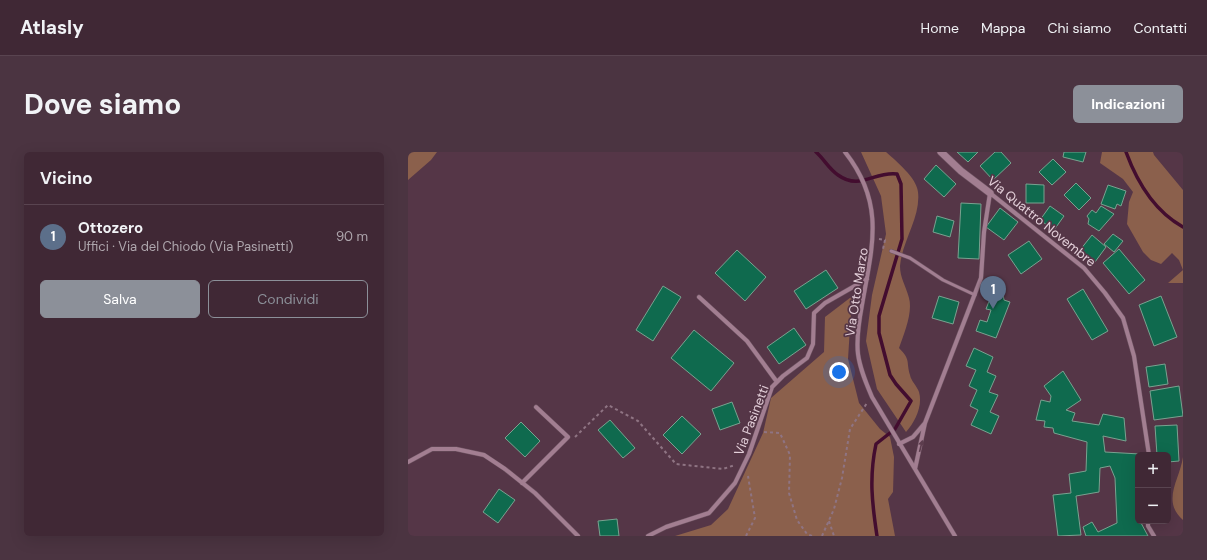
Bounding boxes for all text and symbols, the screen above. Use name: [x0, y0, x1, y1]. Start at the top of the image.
text: Atlasly: [20, 15, 84, 40]
text: Home: [921, 19, 959, 37]
text: Mappa: [981, 19, 1025, 37]
text: Chi siamo: [1047, 19, 1111, 37]
text: Contatti: [1133, 19, 1187, 37]
button: Indicazioni: [1073, 85, 1183, 123]
text: Dove siamo: [24, 86, 181, 123]
text: Vicino: [40, 167, 93, 189]
street label: Via Quattro Novembre: [984, 172, 1099, 270]
text: Ottozero: [78, 218, 143, 238]
text: 1: [51, 228, 55, 245]
text: 90 m: [336, 228, 368, 245]
text: Uffici · Via del Chiodo (Via Pasinetti): [78, 238, 293, 255]
street label: Via Otto Marzo: [841, 246, 872, 338]
pin: 1: [980, 276, 1006, 309]
button: Salva: [40, 280, 200, 318]
button: Condividi: [208, 280, 368, 318]
your location: [829, 362, 849, 382]
street label: Via Pasinetti: [730, 382, 773, 458]
one-way arrow: [918, 440, 924, 452]
map controls: [1135, 452, 1171, 524]
button: +: [1135, 452, 1171, 488]
button: −: [1135, 488, 1171, 524]

